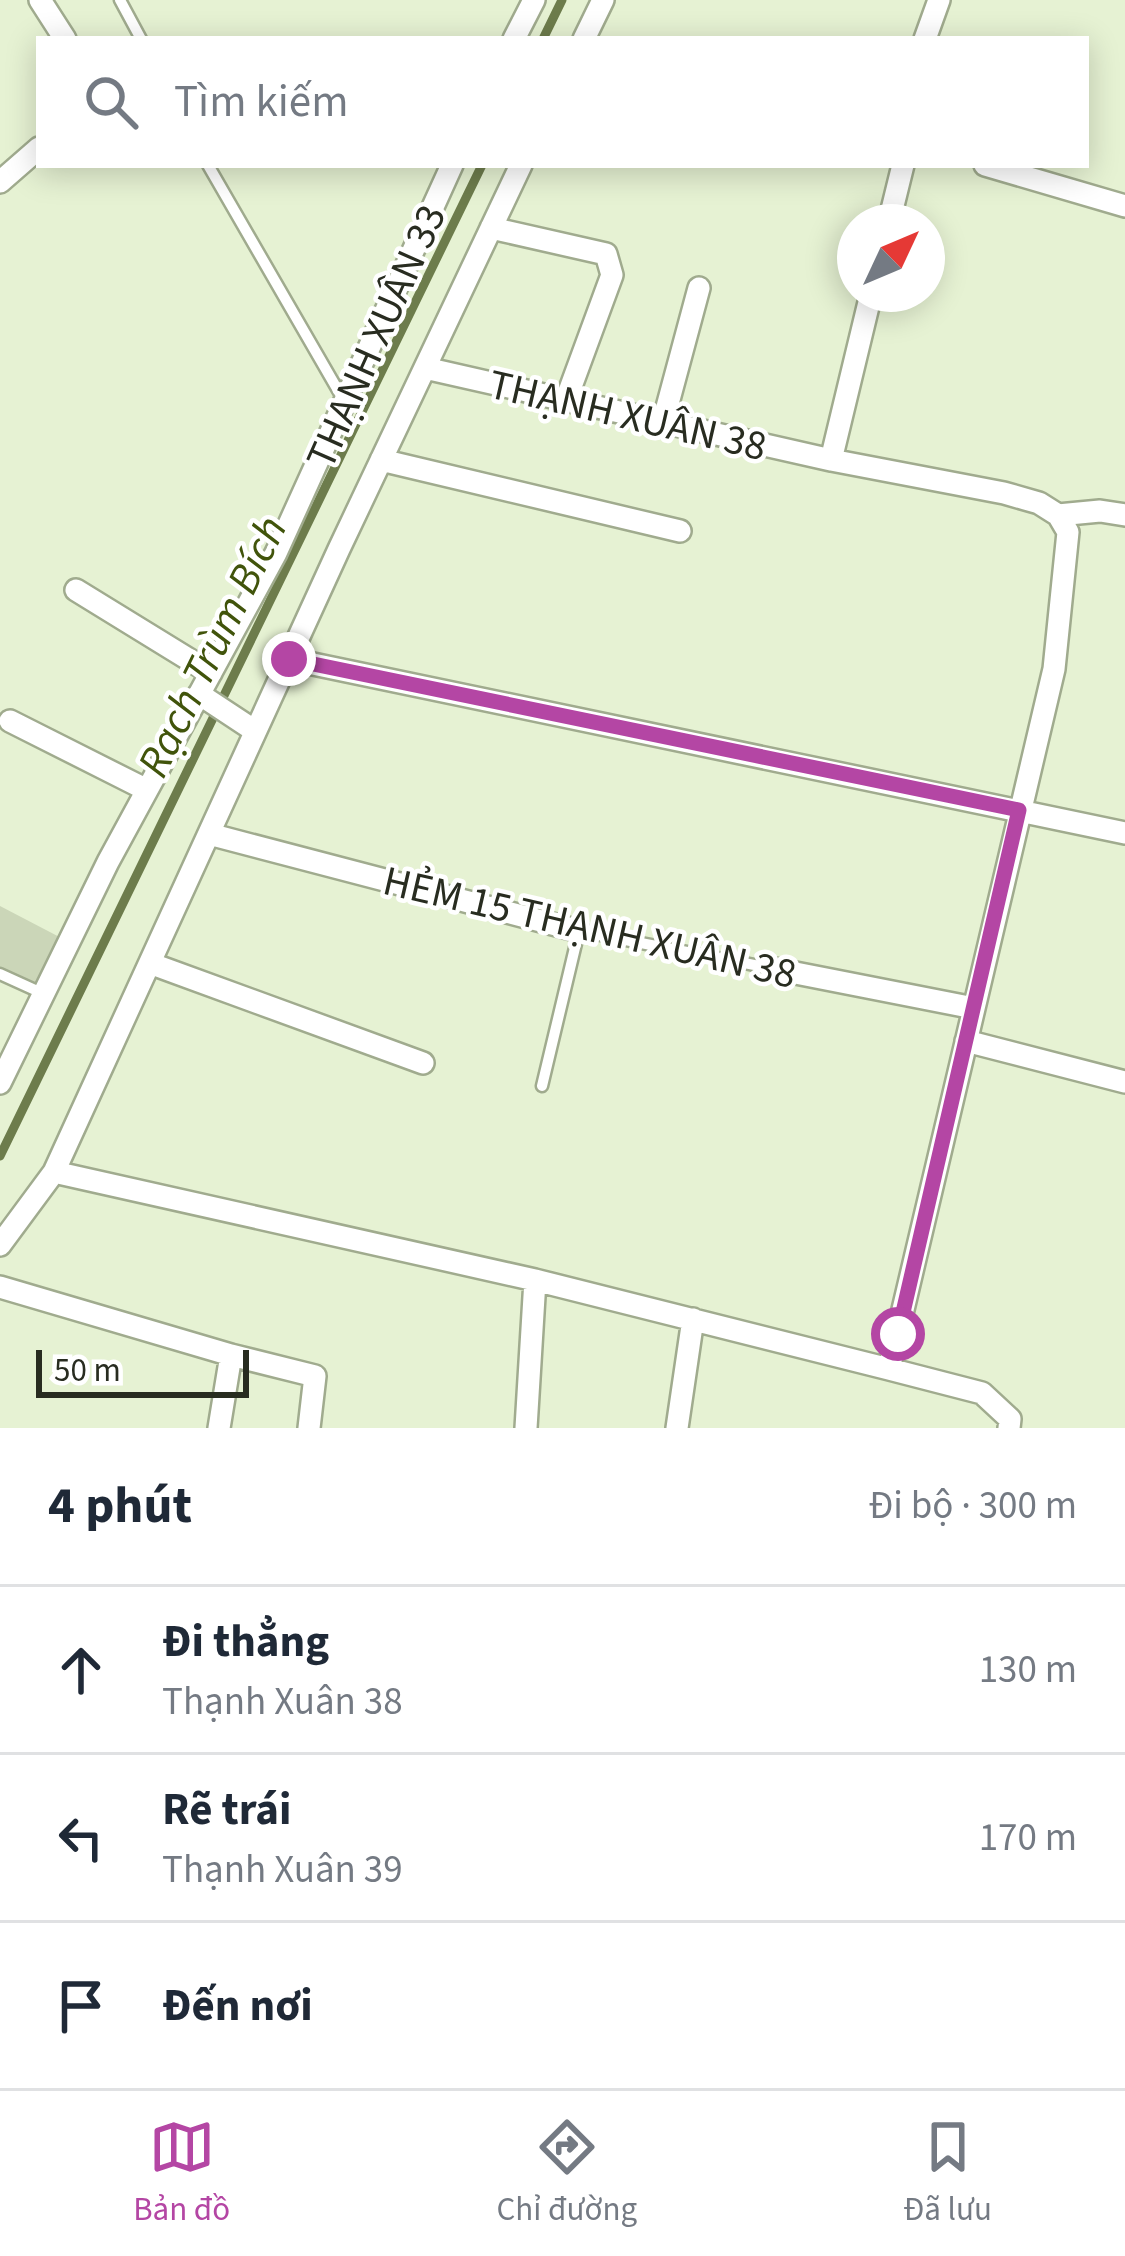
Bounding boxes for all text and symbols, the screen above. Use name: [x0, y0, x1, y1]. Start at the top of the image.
search box: [36, 36, 1089, 168]
icon: search: [78, 69, 144, 135]
text: Tìm kiếm: [174, 70, 348, 134]
street label: THẠNH XUÂN 33: [292, 195, 462, 478]
north arrow: [837, 204, 945, 312]
street label: THẠNH XUÂN 38: [483, 355, 772, 477]
water label: Rạch Trùm Bích: [122, 506, 304, 788]
route end: [262, 632, 316, 686]
street label: HẺM 15 THẠNH XUÂN 38: [377, 851, 802, 1005]
route start: [871, 1307, 925, 1361]
scale bar: [36, 1344, 249, 1397]
text: 50 m: [54, 1347, 121, 1394]
text: 4 phút: [48, 1470, 192, 1542]
text: Đi bộ · 300 m: [869, 1478, 1077, 1534]
text: Đi thẳng: [162, 1610, 329, 1674]
icon: ahead: [48, 1637, 114, 1703]
text: 130 m: [979, 1642, 1077, 1698]
text: Thạnh Xuân 38: [162, 1674, 403, 1730]
text: Rẽ trái: [162, 1778, 291, 1842]
icon: left: [48, 1805, 114, 1871]
text: 170 m: [979, 1810, 1077, 1866]
text: Thạnh Xuân 39: [162, 1842, 403, 1898]
icon: arrive: [48, 1973, 114, 2039]
text: Đến nơi: [162, 1974, 313, 2038]
tab: Bản đồ: [133, 2114, 230, 2233]
tab: Chỉ đường: [497, 2114, 637, 2233]
tab: Đã lưu: [903, 2114, 992, 2233]

